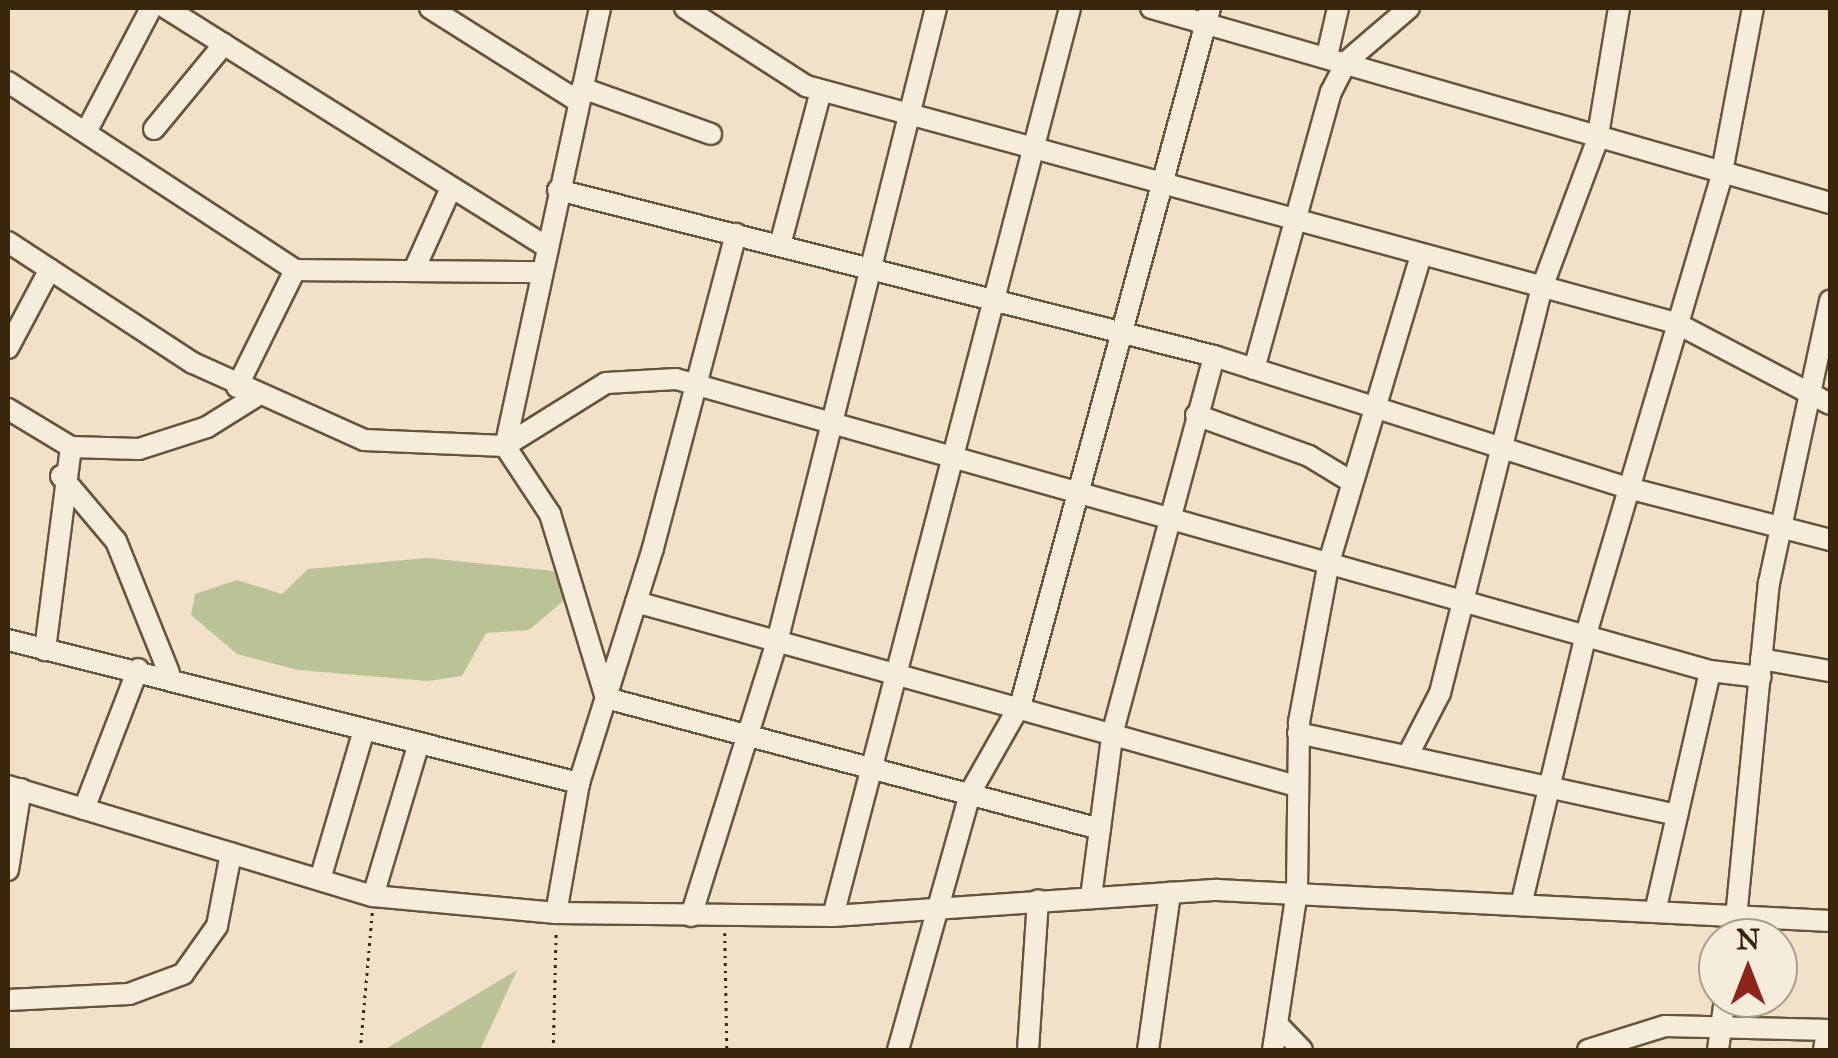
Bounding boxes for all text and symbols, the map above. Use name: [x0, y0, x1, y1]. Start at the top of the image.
north arrow: [1698, 918, 1798, 1018]
text: N: [1736, 922, 1760, 957]

